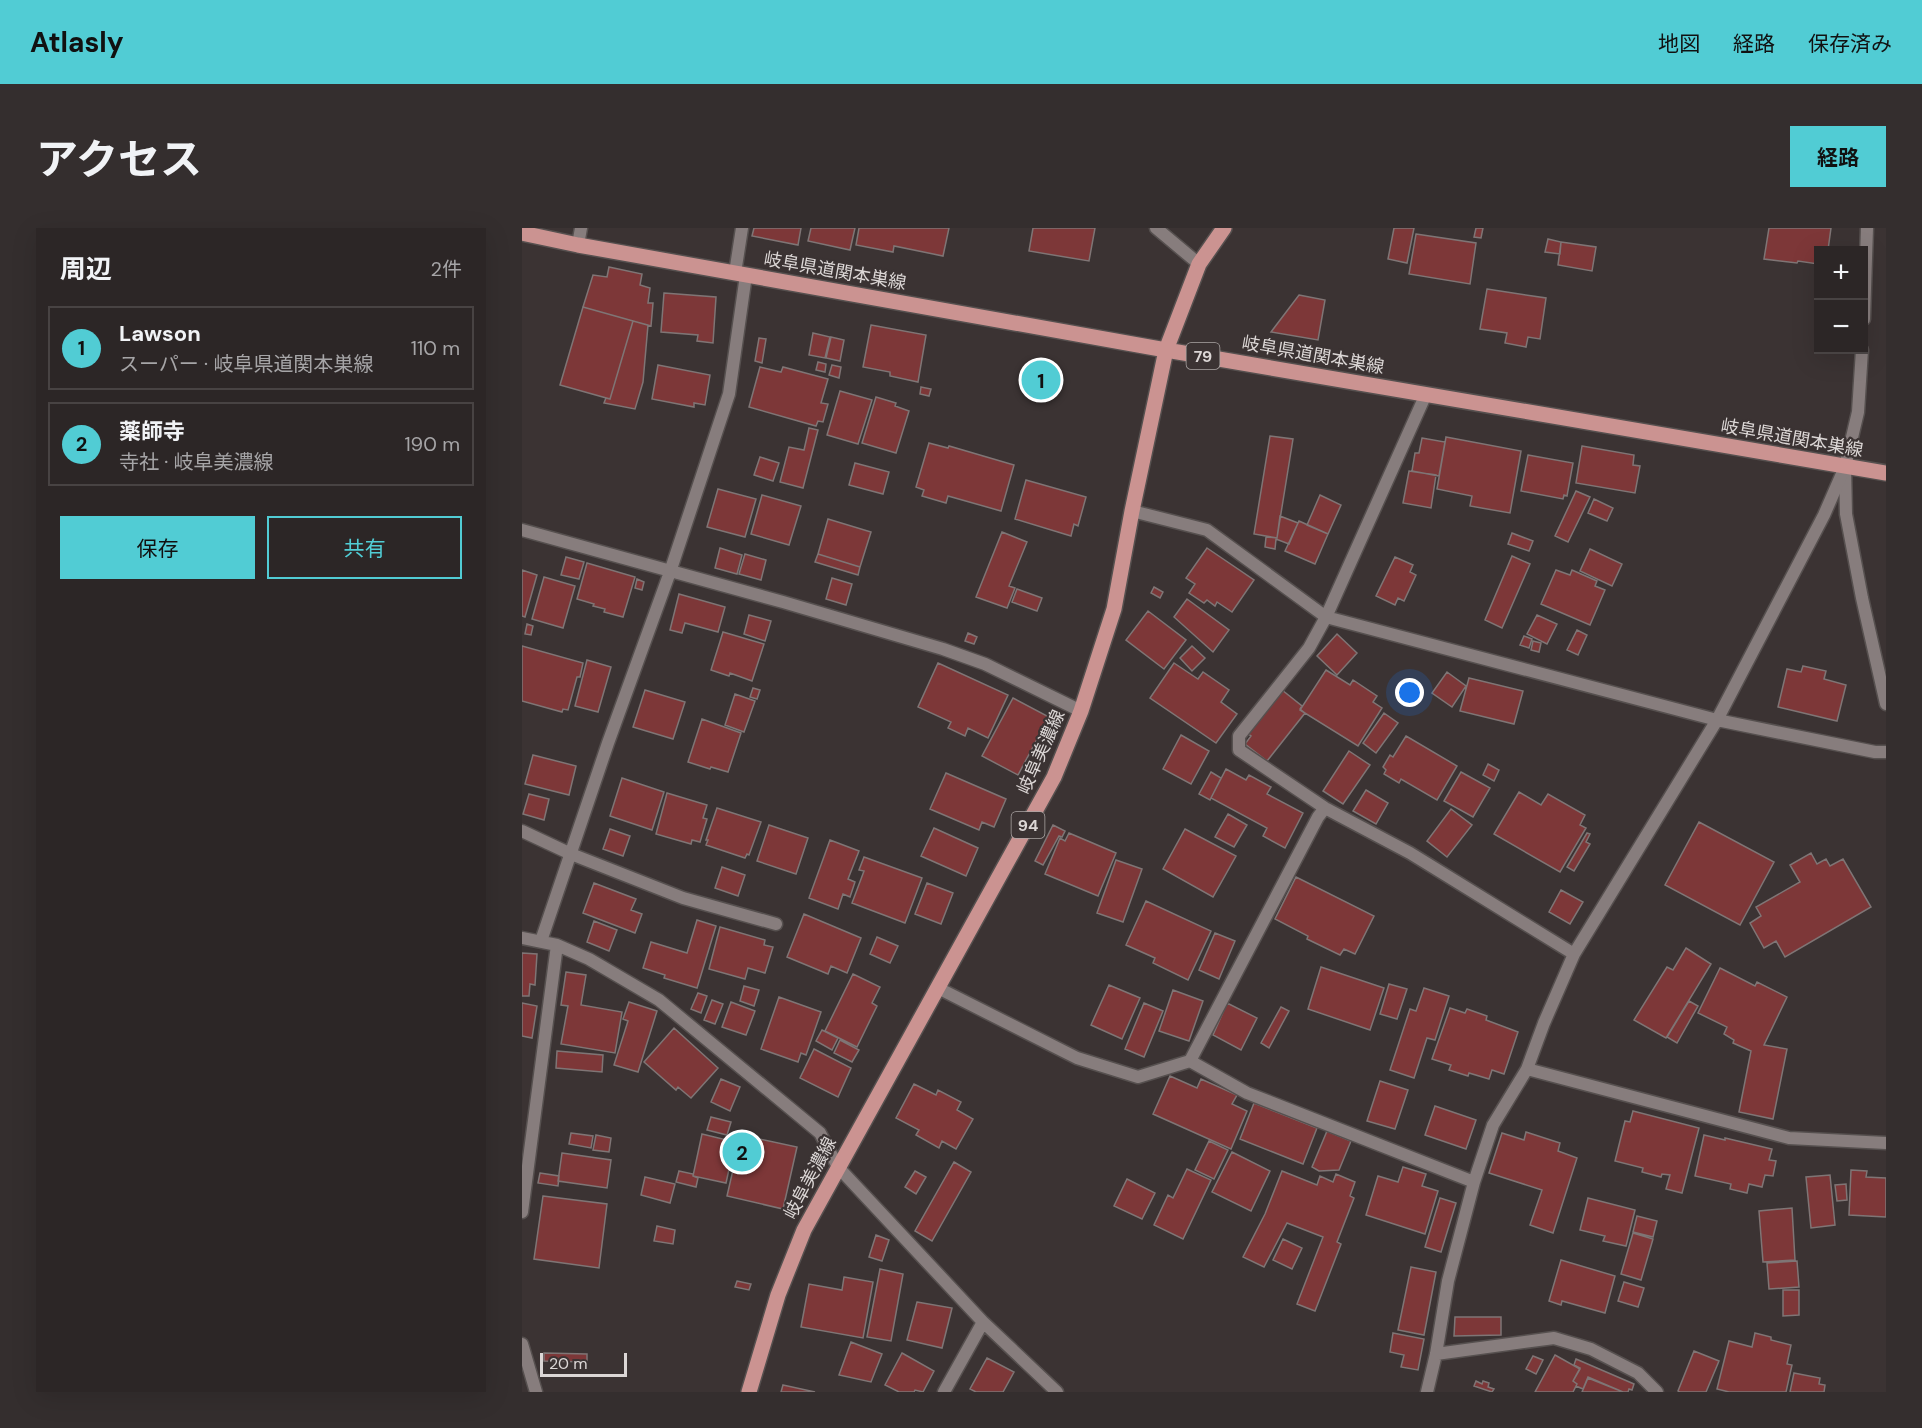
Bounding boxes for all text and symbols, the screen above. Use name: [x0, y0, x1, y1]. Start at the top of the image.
text: Atlasly: [30, 24, 124, 61]
text: 地図: [1658, 30, 1700, 58]
text: 経路: [1733, 30, 1775, 58]
text: 保存済み: [1808, 30, 1892, 58]
button: 経路: [1790, 126, 1886, 187]
text: アクセス: [36, 132, 202, 187]
map controls: [1814, 246, 1868, 354]
button: +: [1814, 246, 1868, 300]
street label: 岐阜県道関本巣線: [762, 247, 908, 295]
text: 周辺: [60, 252, 112, 286]
text: 2件: [430, 256, 462, 282]
button: −: [1814, 300, 1868, 354]
text: Lawson: [119, 319, 201, 348]
street label: 岐阜県道関本巣線: [1240, 331, 1386, 379]
text: 1: [78, 335, 85, 361]
text: 110 m: [411, 335, 460, 361]
road number: 79: [1186, 343, 1220, 369]
text: スーパー · 岐阜県道関本巣線: [119, 351, 373, 377]
pin: 1: [1022, 358, 1060, 402]
street label: 岐阜県道関本巣線: [1719, 414, 1865, 462]
text: 薬師寺: [119, 417, 185, 446]
text: 2: [76, 431, 87, 457]
text: 190 m: [404, 431, 460, 457]
text: 寺社 · 岐阜美濃線: [119, 449, 274, 475]
button: 保存: [60, 516, 255, 579]
button: 共有: [267, 516, 462, 579]
your location: [1395, 678, 1424, 707]
street label: 岐阜美濃線: [1012, 706, 1070, 798]
road number: 94: [1012, 812, 1044, 838]
pin: 2: [722, 1130, 762, 1174]
street label: 岐阜美濃線: [778, 1133, 842, 1223]
scale bar: [540, 1350, 627, 1378]
text: 20 m: [549, 1353, 588, 1374]

